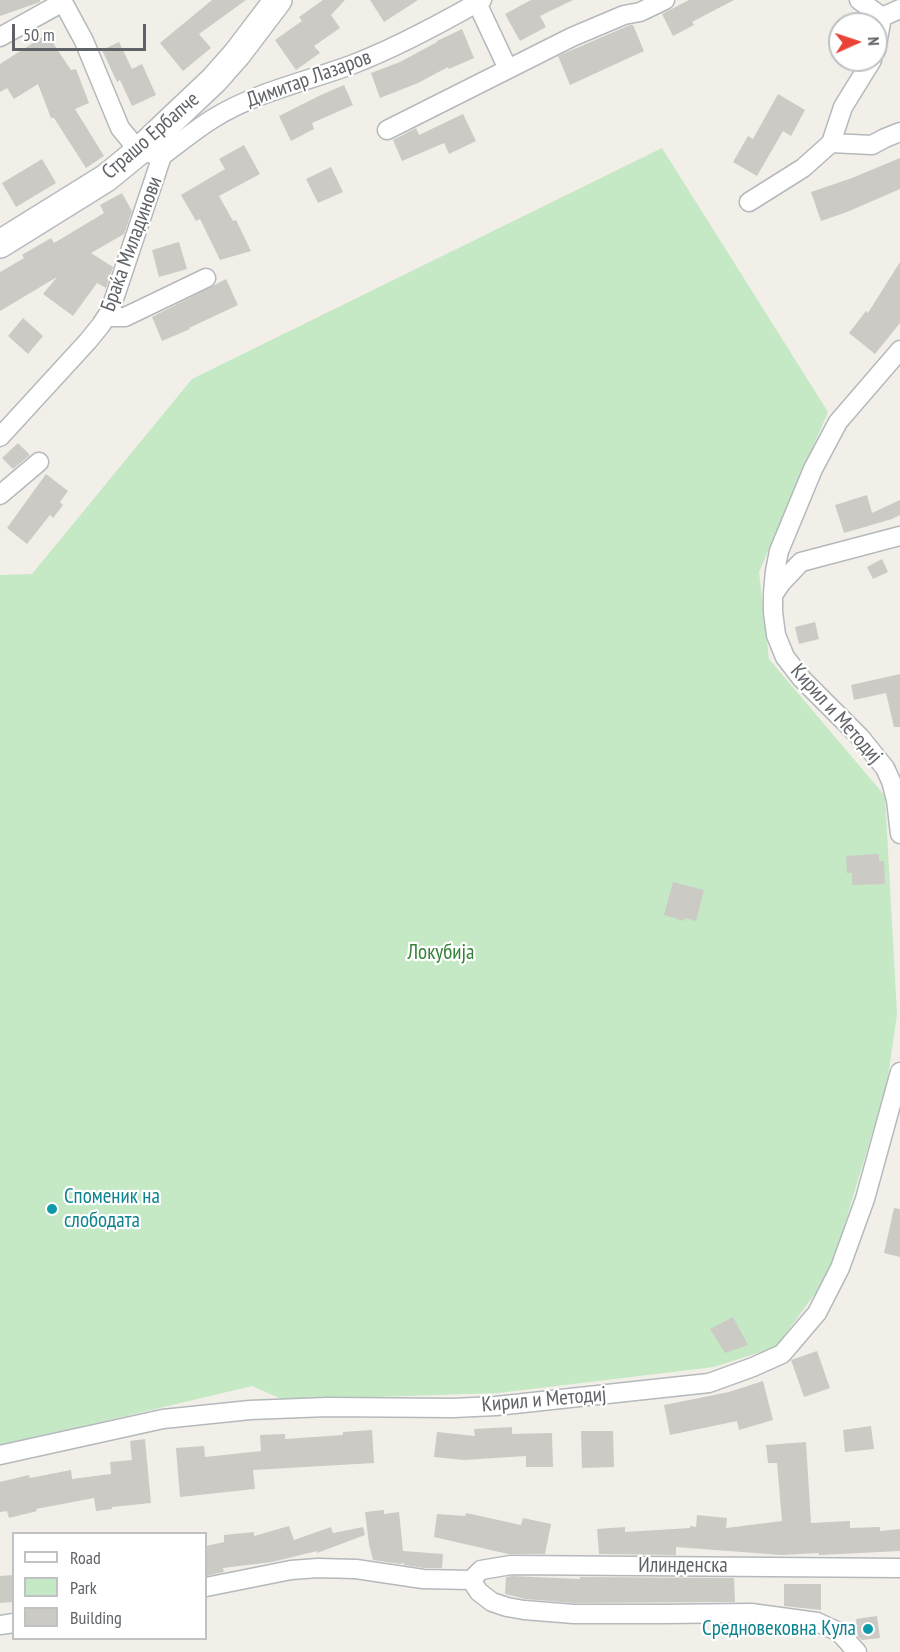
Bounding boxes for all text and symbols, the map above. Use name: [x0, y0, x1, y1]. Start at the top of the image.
scale bar: [15, 12, 148, 50]
north arrow: [828, 12, 888, 72]
text: 50 m: [23, 23, 55, 46]
text: N: [864, 36, 884, 46]
street label: Димитар Лазаров: [243, 45, 375, 113]
street label: Страшо Ербапче: [97, 87, 205, 185]
street label: Браќа Миладинови: [96, 173, 168, 315]
street label: Кирил и Методиј: [785, 659, 887, 769]
park label: Локубија: [408, 940, 474, 966]
place label: Споменик на слободата: [64, 1184, 160, 1234]
marker: Споменик на слободата: [45, 1202, 59, 1216]
street label: Кирил и Методиј: [481, 1382, 607, 1418]
legend: [12, 1532, 207, 1640]
text: Road: [70, 1546, 101, 1569]
street label: Илинденска: [638, 1553, 728, 1579]
text: Park: [70, 1576, 97, 1599]
text: Building: [70, 1606, 122, 1629]
place label: Средновековна Кула: [702, 1616, 856, 1642]
marker: Средновековна Кула: [861, 1622, 875, 1636]

